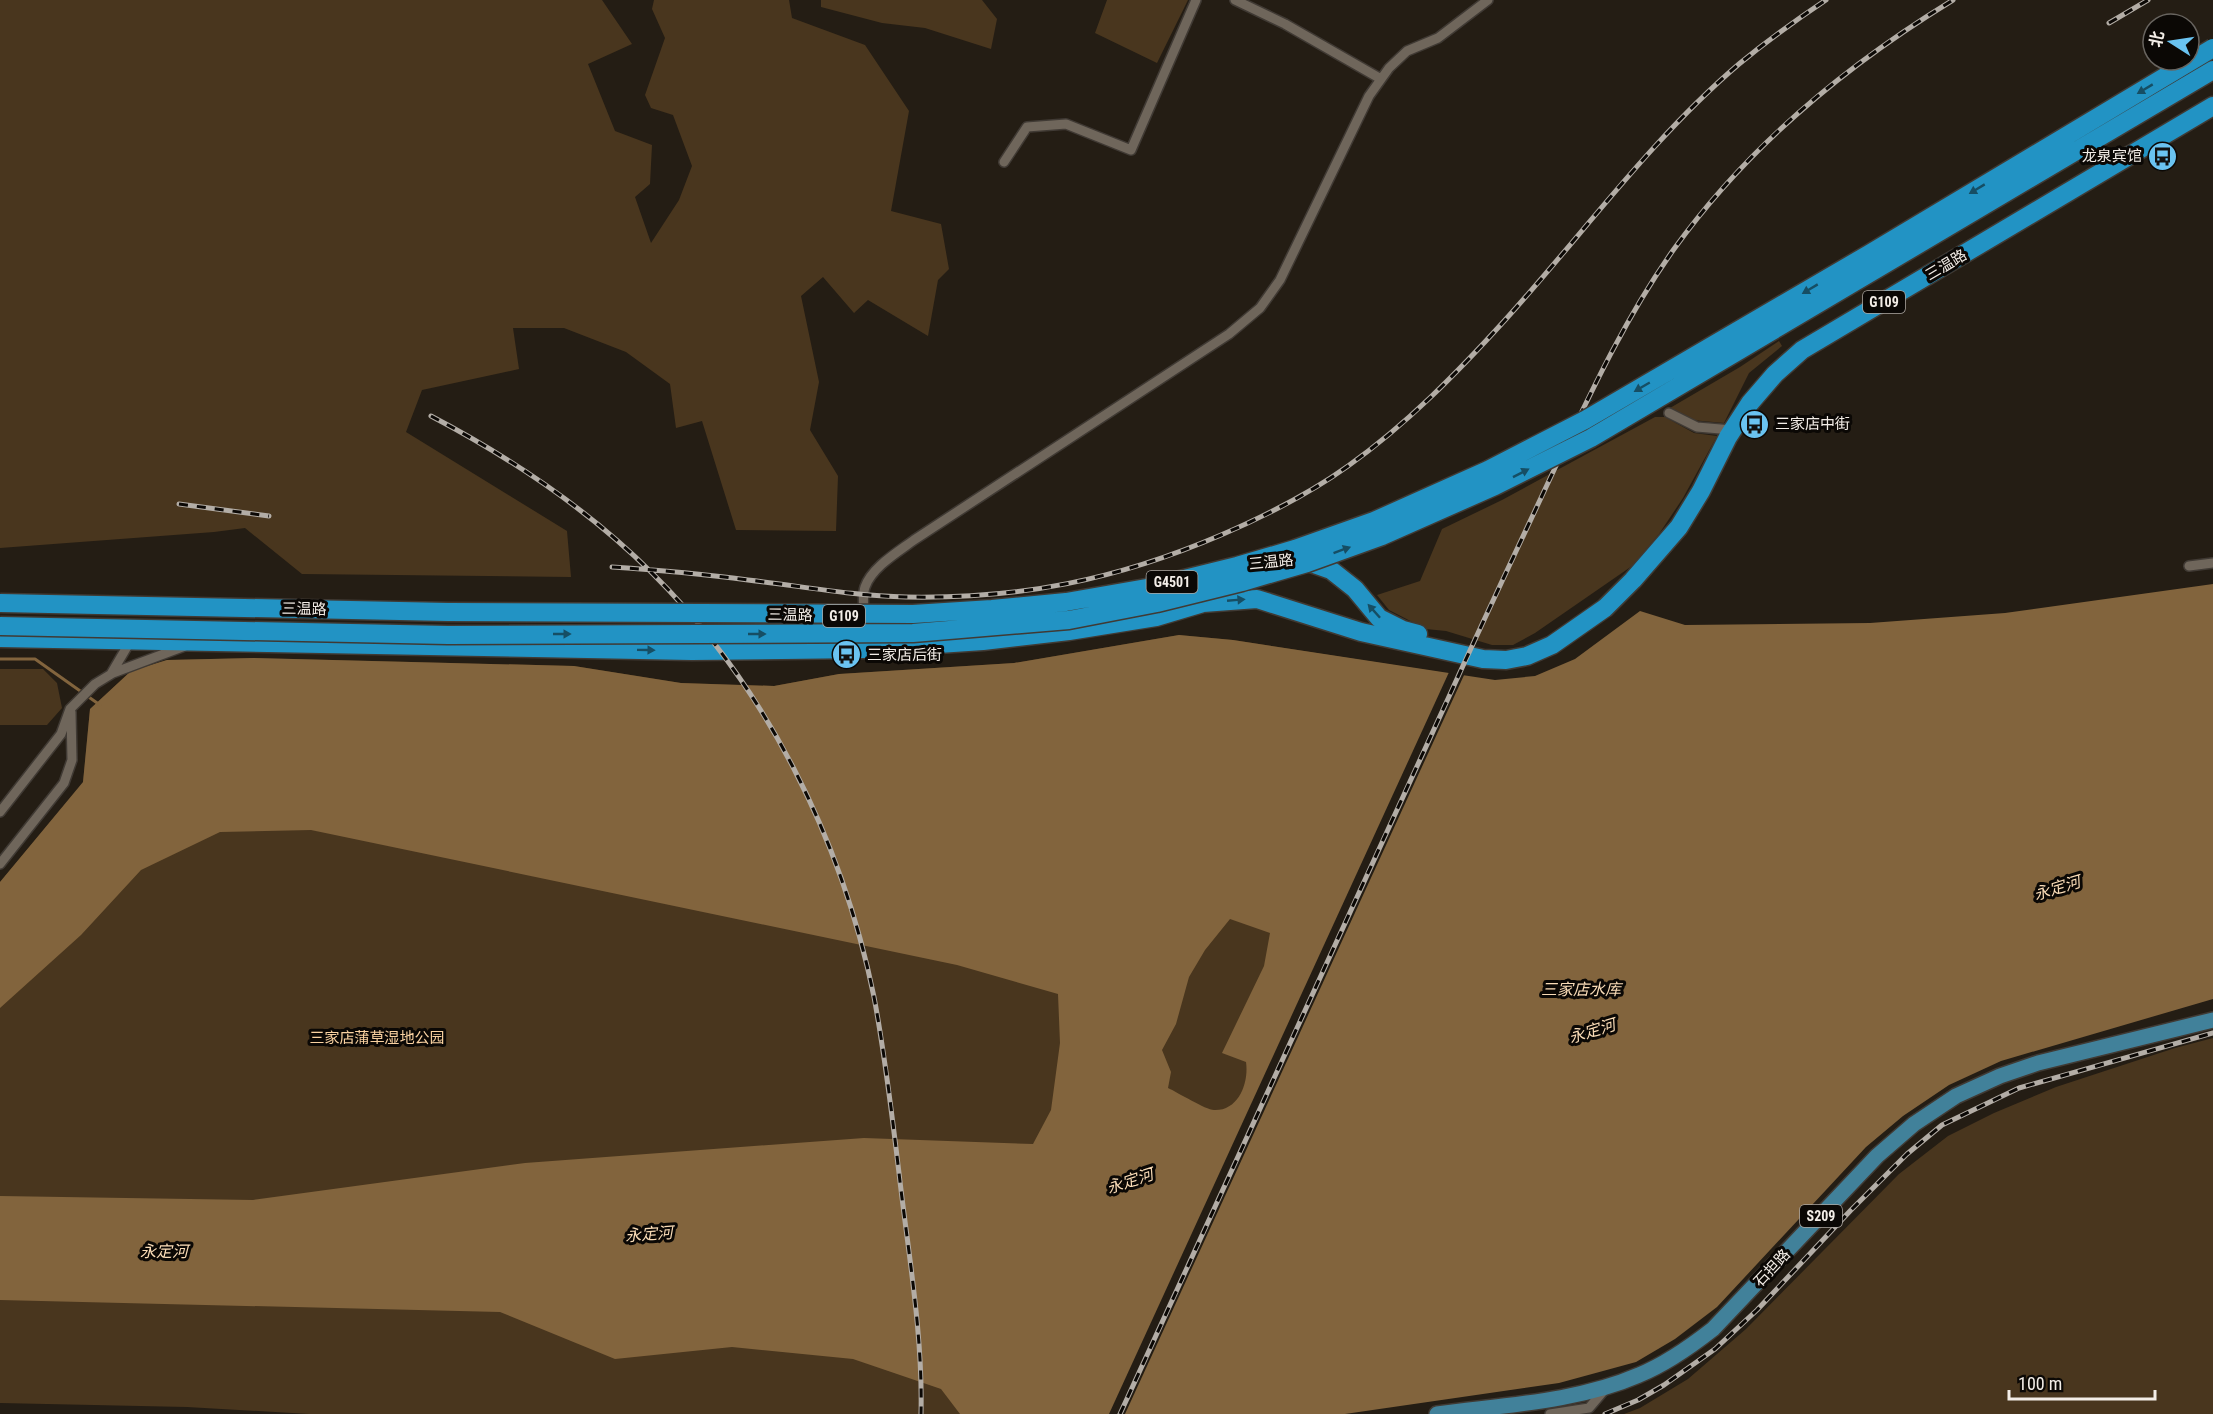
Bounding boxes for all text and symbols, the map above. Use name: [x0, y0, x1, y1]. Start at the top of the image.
north arrow: [2141, 12, 2201, 72]
text: 北: [2146, 29, 2168, 49]
one-way arrow: [2137, 83, 2153, 94]
bus stop icon: 龙泉宾馆: [2147, 140, 2179, 172]
place label: 龙泉宾馆: [2082, 147, 2142, 165]
one-way arrow: [1969, 183, 1985, 194]
street label: 三温路: [1922, 246, 1970, 284]
one-way arrow: [1802, 283, 1818, 294]
road number: G109: [1863, 291, 1905, 313]
one-way arrow: [1633, 382, 1650, 392]
bus stop icon: 三家店中街: [1738, 408, 1770, 440]
place label: 三家店中街: [1775, 415, 1850, 433]
one-way arrow: [1512, 469, 1529, 478]
one-way arrow: [1333, 545, 1351, 555]
street label: 三温路: [1248, 551, 1294, 573]
road number: G4501: [1146, 571, 1198, 593]
one-way arrow: [1227, 595, 1246, 605]
street label: 三温路: [281, 600, 327, 618]
one-way arrow: [1368, 604, 1381, 619]
road number: G109: [823, 605, 865, 627]
street label: 三温路: [767, 606, 813, 624]
one-way arrow: [553, 629, 572, 639]
one-way arrow: [748, 629, 767, 639]
bus stop icon: 三家店后街: [830, 639, 862, 671]
one-way arrow: [637, 646, 656, 655]
place label: 三家店后街: [867, 646, 942, 664]
water label: 永定河: [2031, 871, 2086, 904]
water label: 三家店水库: [1541, 980, 1624, 999]
water label: 永定河: [1566, 1014, 1621, 1047]
park label: 三家店蒲草湿地公园: [309, 1029, 445, 1047]
water label: 永定河: [1104, 1164, 1159, 1197]
road number: S209: [1800, 1205, 1842, 1227]
water label: 永定河: [624, 1223, 677, 1245]
water label: 永定河: [140, 1242, 191, 1261]
street label: 石担路: [1750, 1245, 1794, 1291]
scale bar: [2009, 1363, 2154, 1401]
text: 100 m: [2018, 1373, 2062, 1394]

